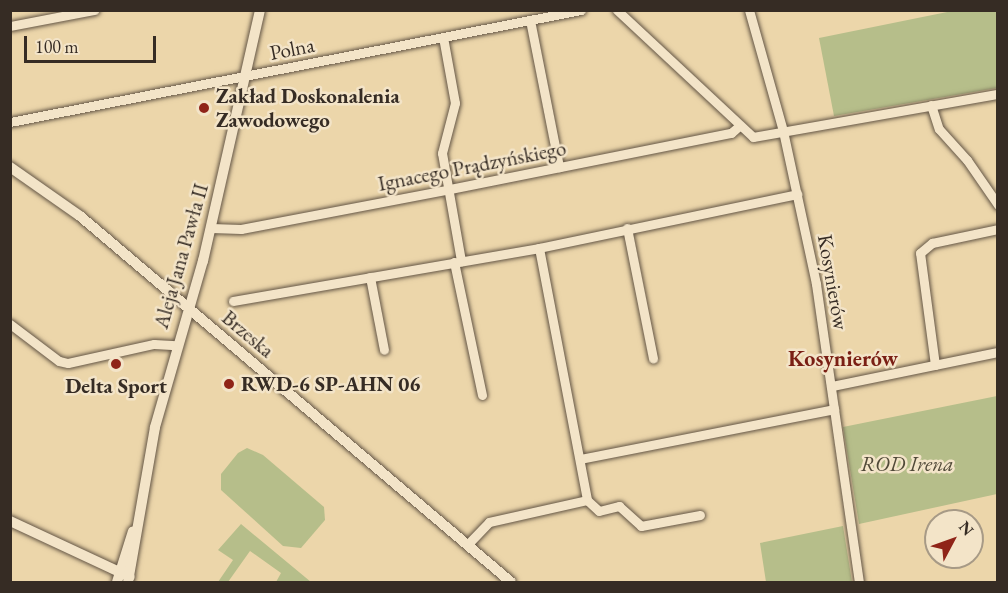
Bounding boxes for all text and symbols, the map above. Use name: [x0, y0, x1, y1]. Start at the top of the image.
scale bar: [27, 24, 159, 62]
street label: Polna: [267, 32, 317, 66]
text: 100 m: [35, 35, 79, 58]
place label: Zakład Doskonalenia Zawodowego: [216, 83, 400, 133]
marker: Zakład Doskonalenia Zawodowego: [197, 101, 211, 115]
street label: Ignacego Prądzyńskiego: [376, 135, 568, 197]
street label: Aleja Jana Pawła II: [148, 180, 214, 332]
street label: Kosynierów: [812, 232, 854, 332]
street label: Brzeska: [217, 305, 279, 363]
district label: Kosynierów: [788, 346, 898, 372]
marker: Delta Sport: [109, 357, 123, 371]
place label: RWD-6 SP-AHN 06: [241, 371, 420, 397]
place label: Delta Sport: [65, 373, 167, 399]
marker: RWD-6 SP-AHN 06: [222, 377, 236, 391]
park label: ROD Irena: [860, 451, 954, 477]
north arrow: [924, 509, 984, 569]
text: N: [954, 516, 979, 540]

